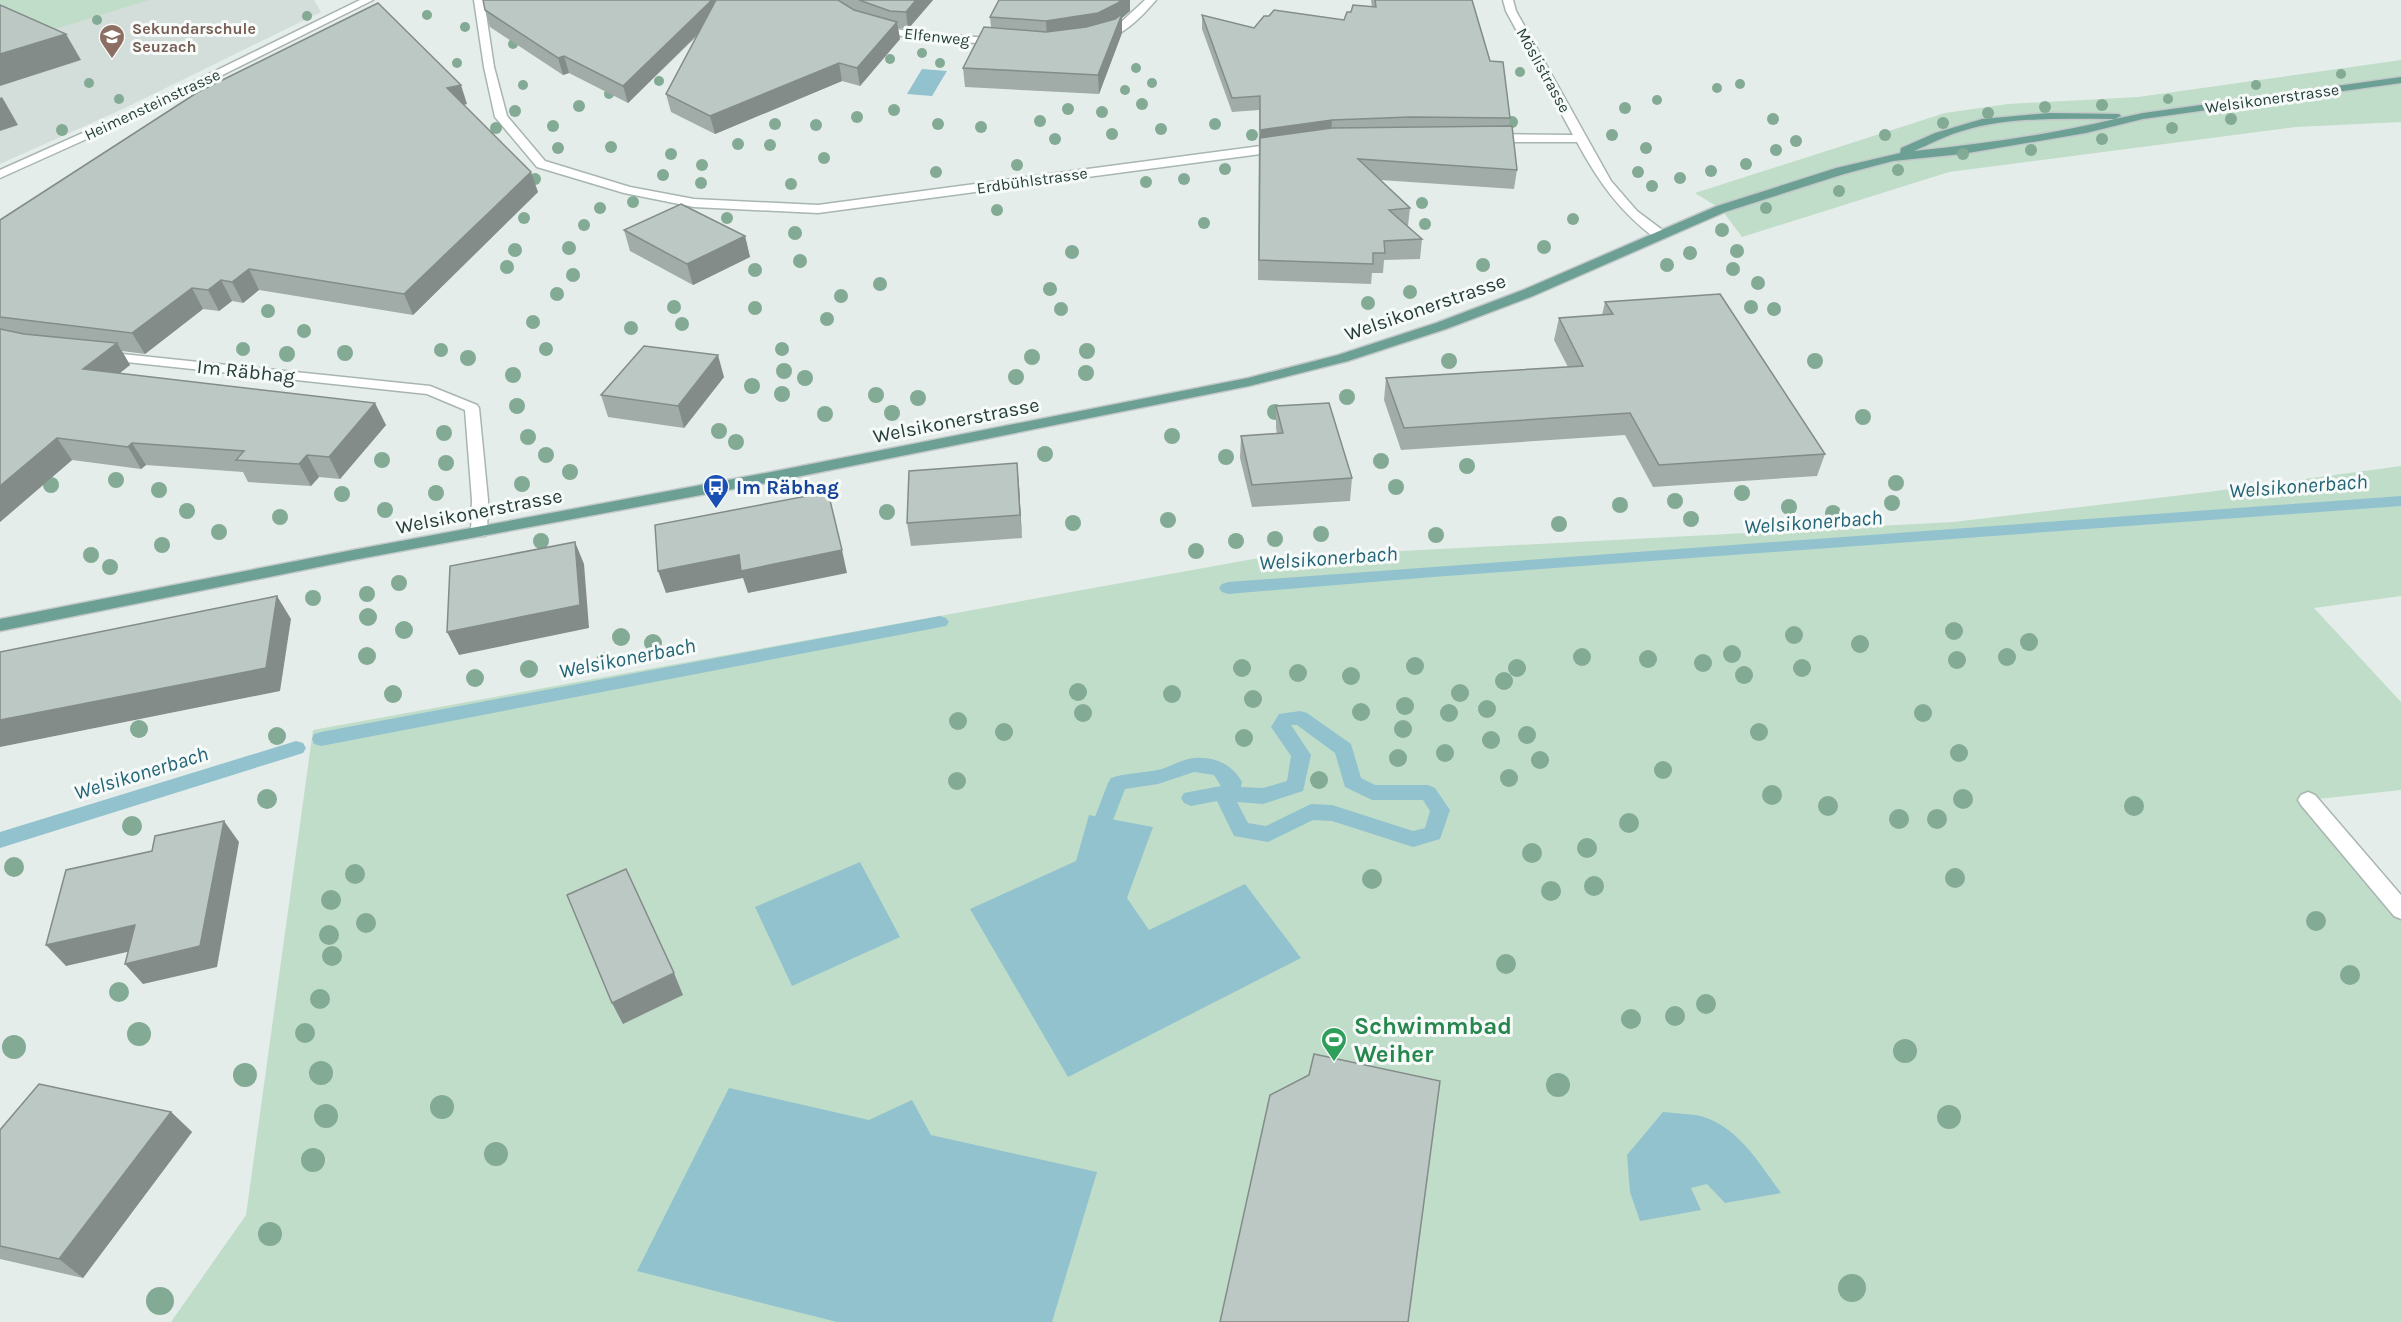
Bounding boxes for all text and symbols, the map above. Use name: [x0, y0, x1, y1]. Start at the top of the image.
place label: Sekundarschule Seuzach: [132, 19, 256, 56]
school or university icon: Sekundarschule Seuzach: [97, 22, 127, 60]
street label: Elfenweg: [903, 24, 971, 49]
street label: Möslistrasse: [1512, 25, 1575, 116]
street label: Heimensteinstrasse: [81, 65, 223, 144]
street label: Welsikonerstrasse: [2204, 80, 2340, 117]
street label: Erdbühlstrasse: [975, 163, 1089, 198]
street label: Welsikonerstrasse: [1342, 269, 1509, 346]
street label: Im Räbhag: [196, 355, 296, 388]
street label: Welsikonerstrasse: [871, 393, 1041, 448]
water label: Welsikonerbach: [2228, 469, 2368, 503]
bus stop icon: Im Räbhag: [701, 472, 731, 510]
place label: Im Räbhag: [736, 476, 839, 499]
street label: Welsikonerstrasse: [394, 484, 564, 539]
water label: Welsikonerbach: [1743, 505, 1883, 539]
water label: Welsikonerbach: [1258, 541, 1398, 575]
water label: Welsikonerbach: [557, 633, 697, 683]
water label: Welsikonerbach: [71, 741, 211, 805]
place label: Schwimmbad Weiher: [1354, 1012, 1512, 1068]
sports icon: Schwimmbad Weiher: [1319, 1025, 1349, 1063]

